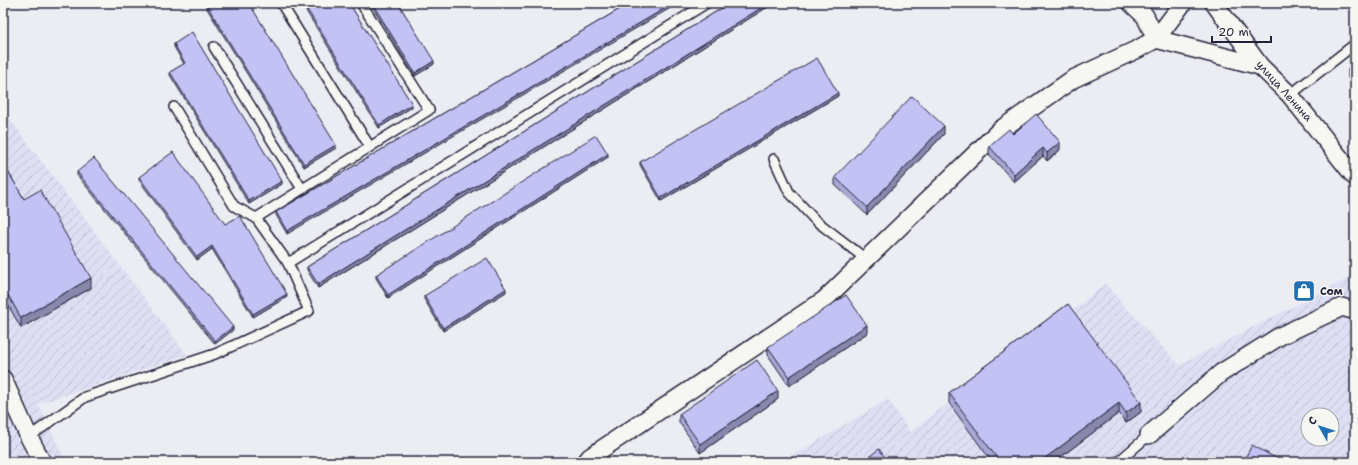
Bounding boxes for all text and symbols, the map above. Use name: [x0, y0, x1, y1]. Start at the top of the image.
scale bar: [1212, 18, 1271, 44]
text: 20 m: [1218, 24, 1249, 40]
street label: улица Ленина: [1253, 57, 1316, 125]
shop icon: Сом: [1291, 278, 1317, 304]
place label: Сом: [1320, 284, 1343, 299]
north arrow: [1300, 407, 1340, 447]
text: С: [1305, 413, 1321, 428]

